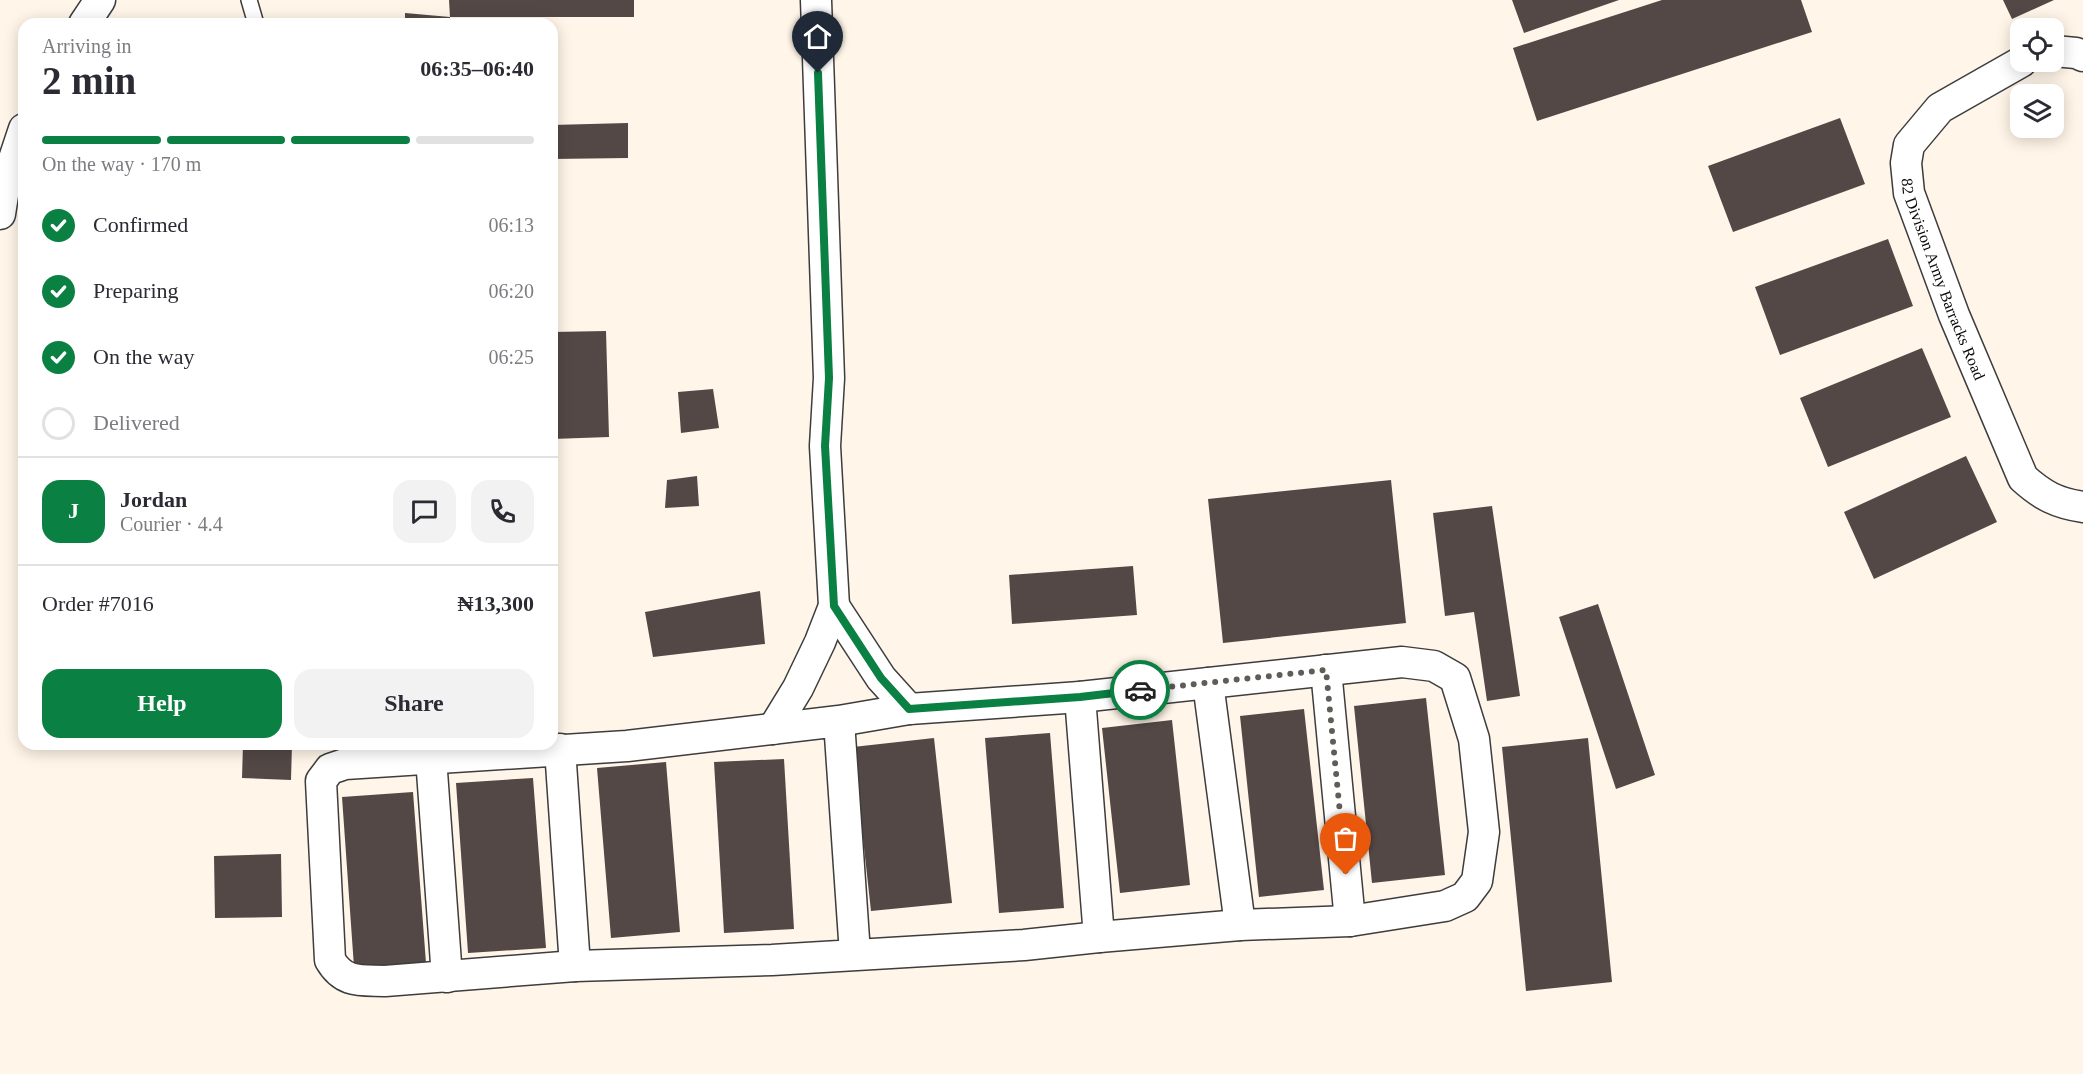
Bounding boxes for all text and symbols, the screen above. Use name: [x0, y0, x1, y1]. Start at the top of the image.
pin: [792, 11, 843, 73]
map controls: [2010, 18, 2064, 138]
button: locate: [2010, 18, 2064, 72]
icon: home: [801, 20, 834, 53]
text: Arriving in: [42, 35, 131, 57]
text: 06:35–06:40: [420, 56, 534, 81]
text: 2 min: [42, 59, 136, 102]
button: layers: [2010, 84, 2064, 138]
text: On the way · 170 m: [42, 153, 201, 175]
street label: 82 Division Army Barracks Road: [1899, 177, 1989, 382]
icon: check: [42, 209, 75, 242]
text: Confirmed: [93, 212, 188, 237]
text: 06:13: [488, 214, 534, 236]
icon: check: [42, 275, 75, 308]
text: Preparing: [93, 278, 179, 303]
text: 06:20: [488, 280, 534, 302]
icon: check: [42, 341, 75, 374]
text: On the way: [93, 344, 194, 369]
text: 06:25: [488, 346, 534, 368]
text: Delivered: [93, 410, 180, 435]
button: chat: [393, 480, 456, 543]
button: phone: [471, 480, 534, 543]
text: Jordan: [120, 487, 187, 512]
text: J: [68, 498, 79, 523]
text: Courier · 4.4: [120, 513, 223, 535]
text: Order #7016: [42, 591, 154, 616]
text: ₦13,300: [458, 591, 534, 616]
courier: [1110, 660, 1170, 720]
button: Help: [42, 669, 282, 738]
button: Share: [294, 669, 534, 738]
icon: car: [1124, 674, 1157, 707]
pin: [1320, 813, 1371, 875]
icon: bag: [1329, 822, 1362, 855]

